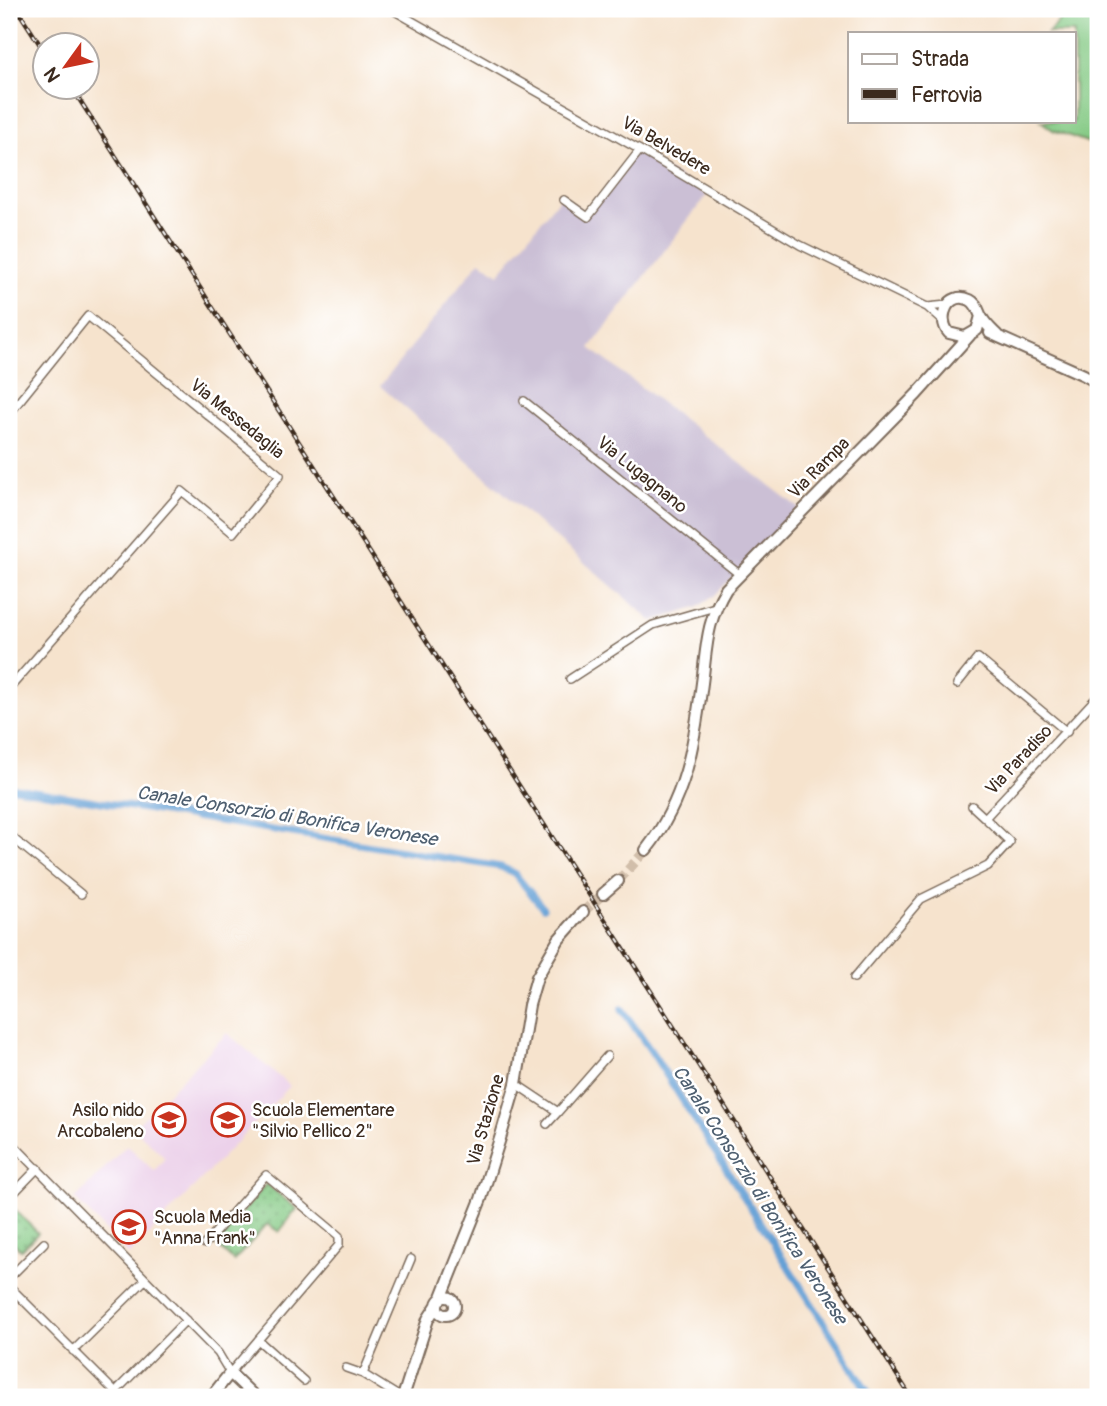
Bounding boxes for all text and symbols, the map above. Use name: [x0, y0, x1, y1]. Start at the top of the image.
north arrow: [32, 32, 102, 102]
legend: [848, 32, 1076, 122]
text: Strada: [911, 46, 969, 73]
text: N: [39, 63, 66, 87]
text: Ferrovia: [911, 82, 982, 109]
street label: Via Belvedere: [617, 111, 715, 181]
street label: Via Messedaglia: [185, 374, 289, 464]
street label: Via Lugagnano: [592, 431, 692, 519]
street label: Via Rampa: [783, 432, 855, 504]
street label: Via Paradiso: [980, 720, 1058, 800]
water label: Canale Consorzio di Bonifica Veronese: [135, 780, 440, 852]
water label: Canale Consorzio di Bonifica Veronese: [667, 1061, 854, 1330]
street label: Via Stazione: [462, 1072, 510, 1168]
place label: Asilo nido Arcobaleno: [57, 1099, 144, 1143]
place label: Scuola Elementare "Silvio Pellico 2": [252, 1099, 394, 1143]
school or university icon: Asilo nido Arcobaleno: [150, 1101, 188, 1139]
school or university icon: Scuola Elementare "Silvio Pellico 2": [209, 1101, 247, 1139]
place label: Scuola Media "Anna Frank": [154, 1206, 256, 1250]
school or university icon: Scuola Media "Anna Frank": [110, 1208, 148, 1246]

